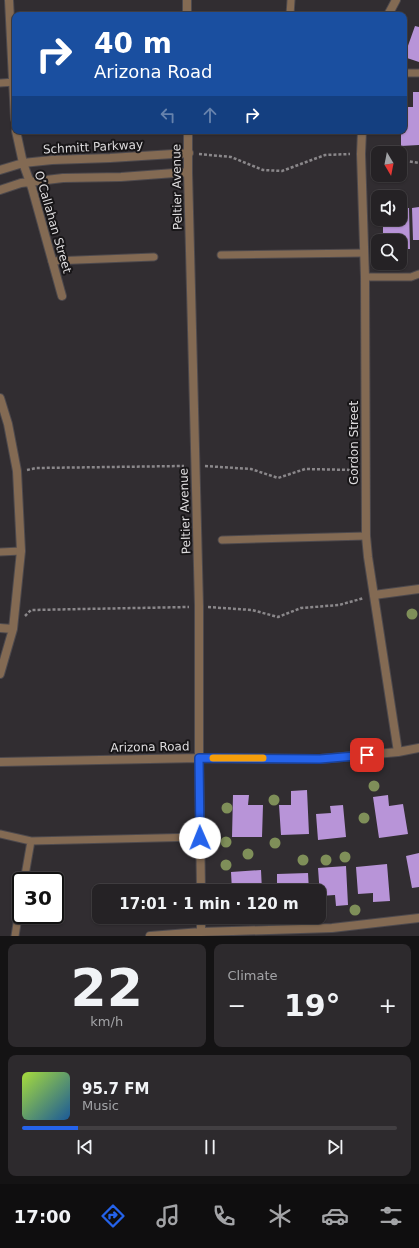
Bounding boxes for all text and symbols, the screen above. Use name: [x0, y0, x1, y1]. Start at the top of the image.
text: 40 m: [94, 27, 172, 60]
icon: right: [28, 28, 80, 80]
text: Arizona Road: [94, 61, 213, 82]
icon: left: [157, 104, 179, 126]
icon: ahead: [199, 104, 221, 126]
icon: right: [241, 104, 263, 126]
street label: Schmitt Parkway: [43, 137, 143, 157]
street label: Peltier Avenue: [169, 144, 185, 230]
north arrow: [371, 146, 407, 182]
map controls: [371, 146, 407, 270]
street label: O’Callahan Street: [32, 169, 74, 275]
button: sound: [371, 190, 407, 226]
button: search: [371, 234, 407, 270]
street label: Gordon Street: [347, 401, 361, 485]
street label: Peltier Avenue: [176, 468, 194, 554]
pin: [350, 738, 384, 772]
street label: Arizona Road: [110, 739, 190, 755]
icon: arrive: [356, 744, 378, 766]
position arrow: [179, 817, 221, 859]
speed limit sign: 30: [12, 872, 64, 924]
text: 17:01 · 1 min · 120 m: [119, 895, 299, 913]
text: 22: [71, 958, 143, 1018]
text: Climate: [228, 968, 278, 983]
text: 19°: [284, 988, 341, 1023]
text: −: [228, 993, 246, 1018]
text: +: [379, 993, 397, 1018]
text: km/h: [90, 1014, 123, 1029]
text: 95.7 FM: [82, 1080, 149, 1098]
text: Music: [82, 1098, 119, 1113]
icon: previous: [74, 1136, 96, 1158]
icon: pause: [199, 1136, 221, 1158]
icon: next: [324, 1136, 346, 1158]
icon: directions: [99, 1202, 127, 1230]
icon: music: [154, 1202, 182, 1230]
icon: phone: [210, 1202, 238, 1230]
icon: climate: [266, 1202, 294, 1230]
icon: car: [321, 1202, 349, 1230]
icon: filters: [377, 1202, 405, 1230]
text: 17:00: [14, 1206, 71, 1227]

